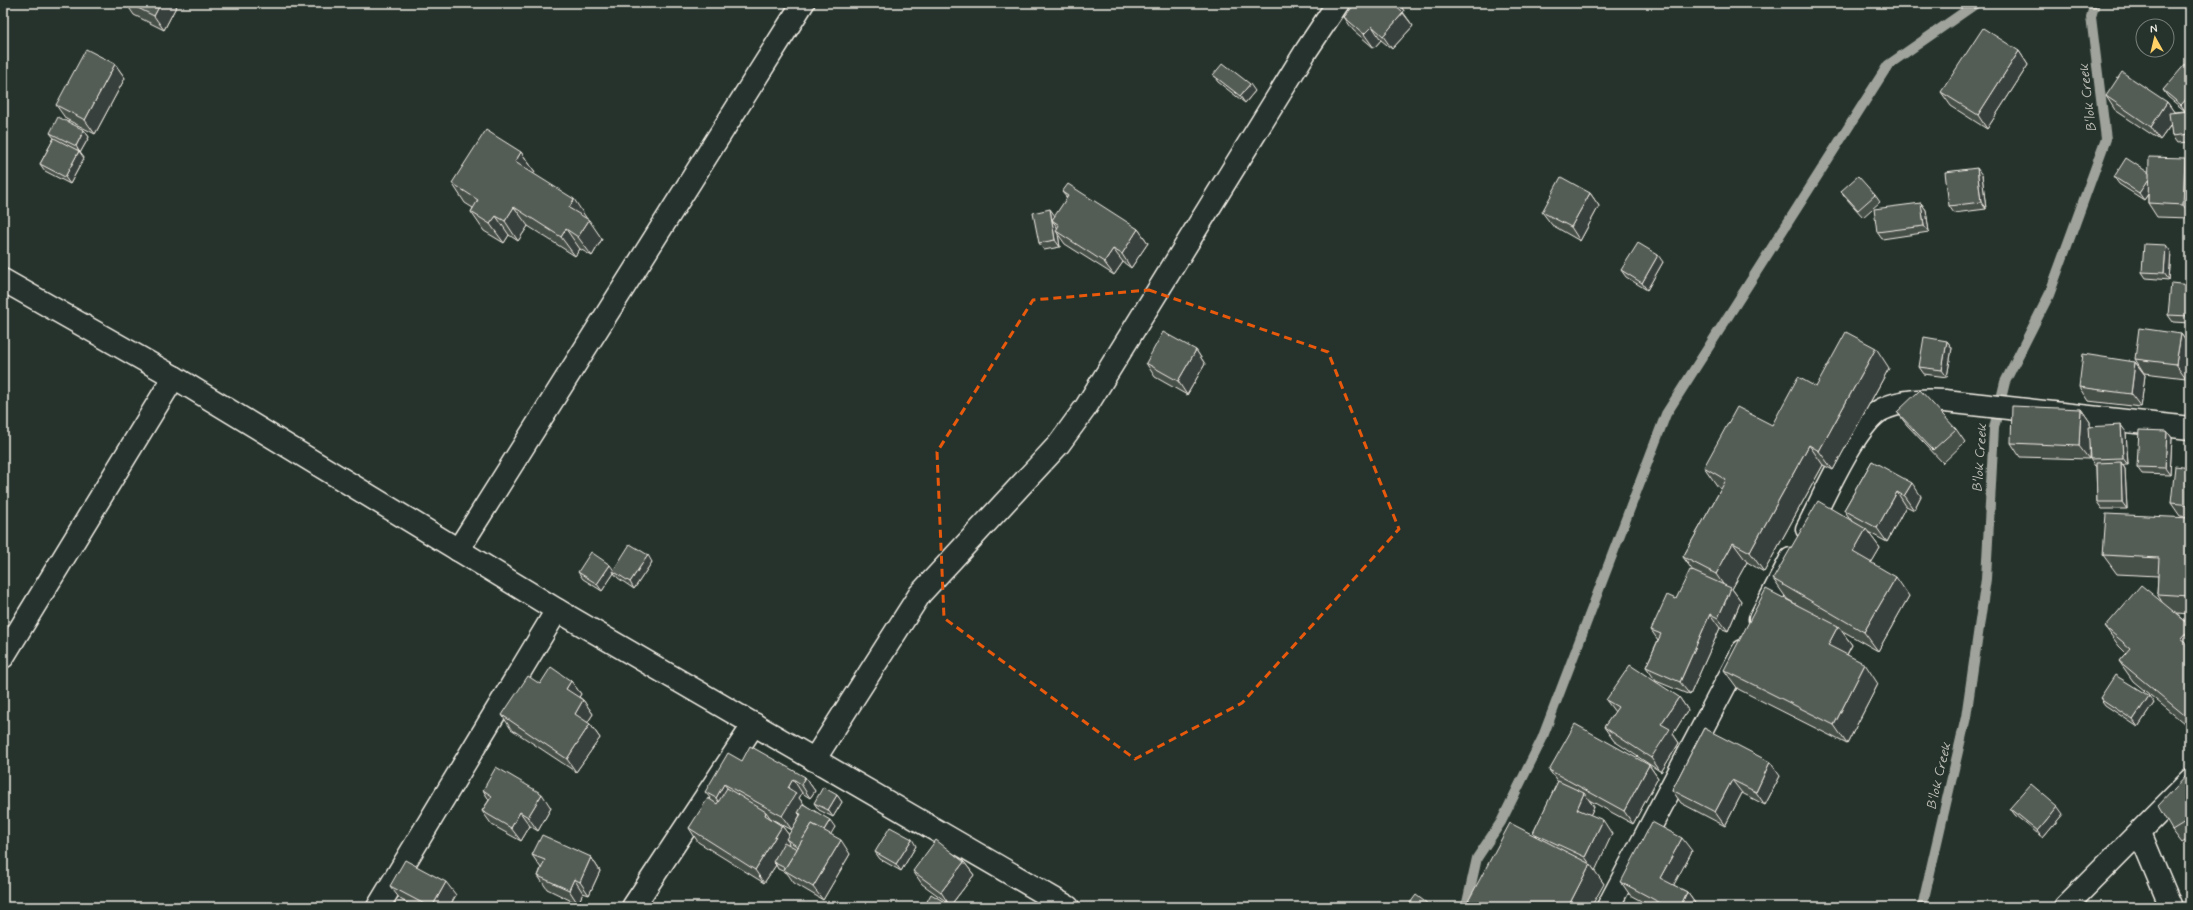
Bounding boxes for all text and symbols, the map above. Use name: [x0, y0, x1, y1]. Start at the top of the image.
north arrow: [2135, 18, 2175, 58]
text: N: [2149, 22, 2158, 37]
water label: B'lok Creek: [2075, 62, 2101, 133]
water label: B'lok Creek: [1969, 422, 1991, 493]
water label: B'lok Creek: [1922, 740, 1956, 812]

